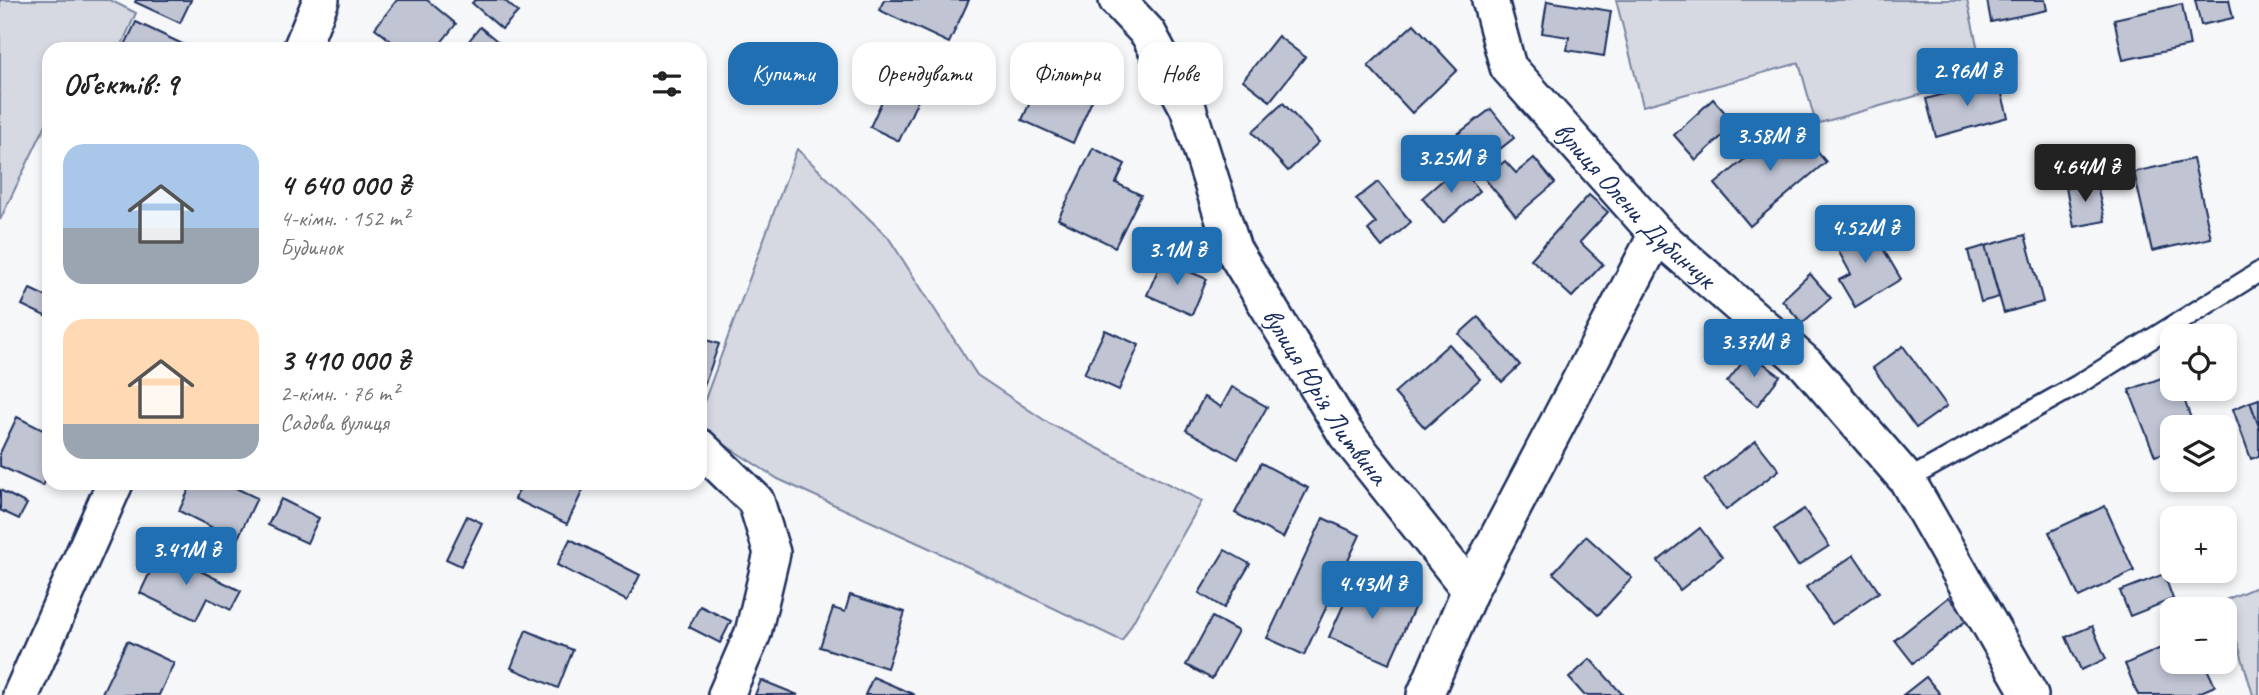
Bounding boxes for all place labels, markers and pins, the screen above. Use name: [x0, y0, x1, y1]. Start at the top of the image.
pin: 2.96M ₴: [1902, 48, 2032, 108]
pin: 3.58M ₴: [1705, 114, 1835, 173]
pin: 3.25M ₴: [1386, 136, 1516, 195]
pin: 4.64M ₴: [2020, 144, 2150, 204]
pin: 4.52M ₴: [1800, 205, 1930, 265]
pin: 3.1M ₴: [1120, 228, 1234, 287]
pin: 3.37M ₴: [1689, 320, 1819, 379]
pin: 3.41M ₴: [121, 528, 251, 587]
pin: 4.43M ₴: [1307, 562, 1437, 621]

